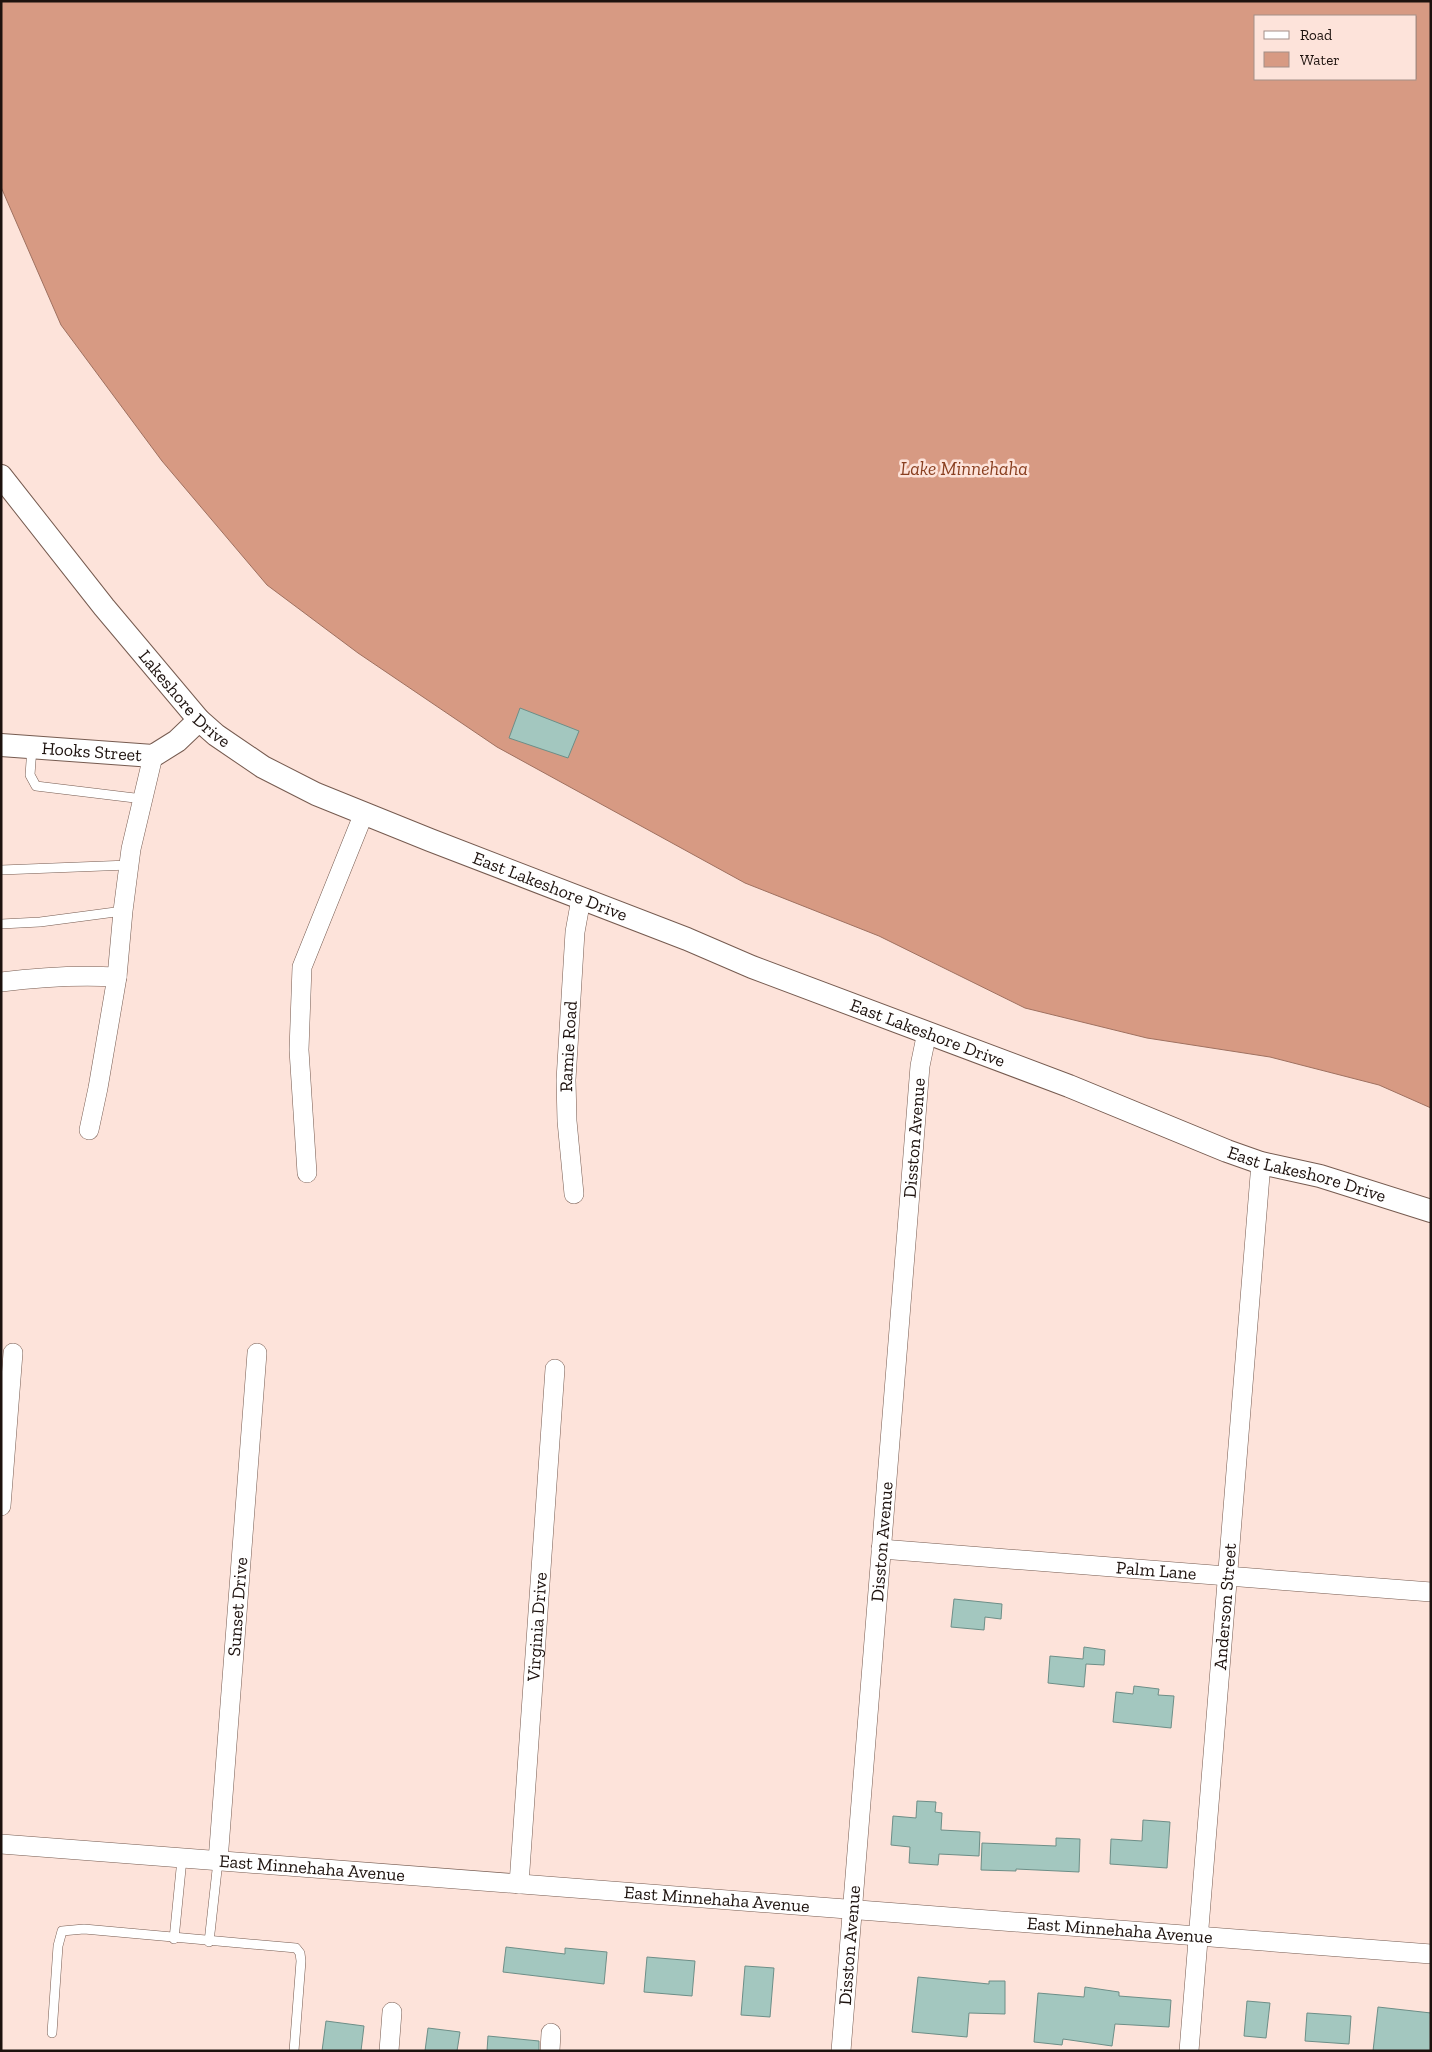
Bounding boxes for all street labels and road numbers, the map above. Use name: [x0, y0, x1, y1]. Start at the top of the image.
street label: Lakeshore Drive: [134, 645, 235, 753]
street label: Hooks Street: [41, 737, 143, 766]
street label: East Lakeshore Drive: [470, 847, 631, 926]
street label: East Lakeshore Drive: [847, 994, 1008, 1072]
street label: Ramie Road: [555, 1000, 582, 1092]
street label: Disston Avenue: [899, 1077, 930, 1199]
street label: East Lakeshore Drive: [1225, 1141, 1389, 1207]
street label: Disston Avenue: [866, 1481, 898, 1603]
street label: Anderson Street: [1209, 1542, 1241, 1671]
street label: Sunset Drive: [223, 1556, 252, 1657]
street label: Palm Lane: [1115, 1556, 1197, 1585]
street label: Virginia Drive: [522, 1571, 552, 1683]
street label: East Minnehaha Avenue: [218, 1850, 406, 1886]
street label: East Minnehaha Avenue: [623, 1881, 811, 1917]
street label: Disston Avenue: [834, 1884, 865, 2006]
street label: East Minnehaha Avenue: [1026, 1912, 1213, 1948]

